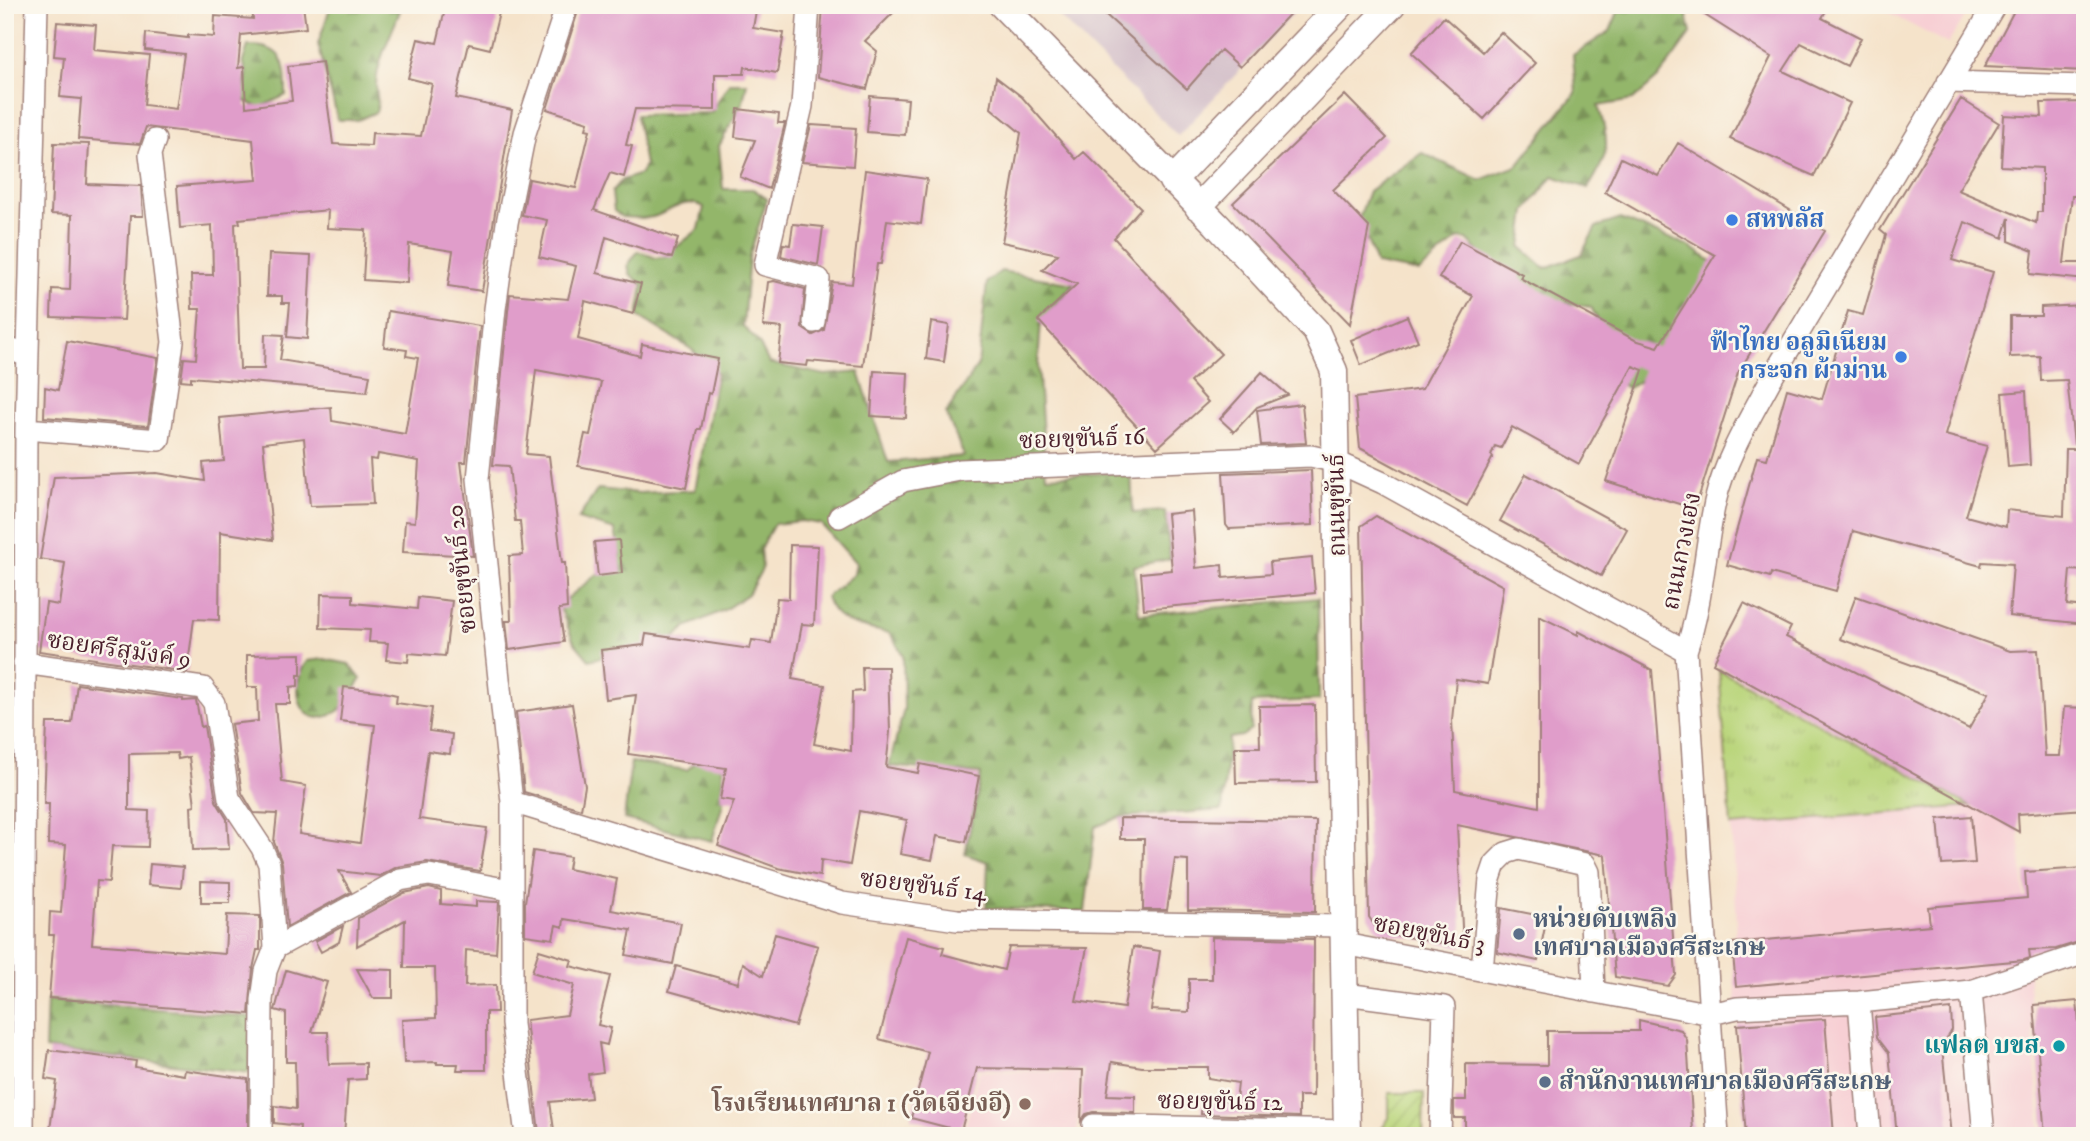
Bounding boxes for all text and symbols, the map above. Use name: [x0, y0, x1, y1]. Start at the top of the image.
place label: สหพลัส: [1746, 205, 1824, 235]
marker: สหพลัส: [1724, 212, 1740, 228]
place label: ฟ้าไทย อลูมิเนียม กระจก ผ้าม่าน: [1710, 325, 1887, 386]
marker: ฟ้าไทย อลูมิเนียม กระจก ผ้าม่าน: [1893, 349, 1909, 365]
street label: ซอยขุขันธ์ 16: [1018, 420, 1147, 456]
street label: ถนนขุขันธ์: [1319, 453, 1353, 557]
street label: ถนนกวงเฮง: [1656, 489, 1708, 613]
street label: ซอยขุขันธ์ 20: [438, 503, 484, 635]
street label: ซอยศรีสุมังค์ 9: [45, 623, 193, 675]
street label: ซอยขุขันธ์ 14: [858, 861, 989, 909]
place label: หน่วยดับเพลิง เทศบาลเมืองศรีสะเกษ: [1533, 905, 1766, 963]
street label: ซอยขุขันธ์ 3: [1370, 906, 1488, 960]
marker: หน่วยดับเพลิง เทศบาลเมืองศรีสะเกษ: [1511, 926, 1527, 942]
place label: แฟลต บขส.: [1924, 1031, 2045, 1061]
marker: แฟลต บขส.: [2051, 1038, 2067, 1054]
place label: สำนักงานเทศบาลเมืองศรีสะเกษ: [1559, 1067, 1892, 1097]
marker: สำนักงานเทศบาลเมืองศรีสะเกษ: [1537, 1074, 1553, 1090]
street label: ซอยขุขันธ์ 12: [1157, 1084, 1283, 1118]
place label: โรงเรียนเทศบาล 1 (วัดเจียงอี): [711, 1086, 1011, 1119]
marker: โรงเรียนเทศบาล 1 (วัดเจียงอี): [1017, 1096, 1033, 1112]

